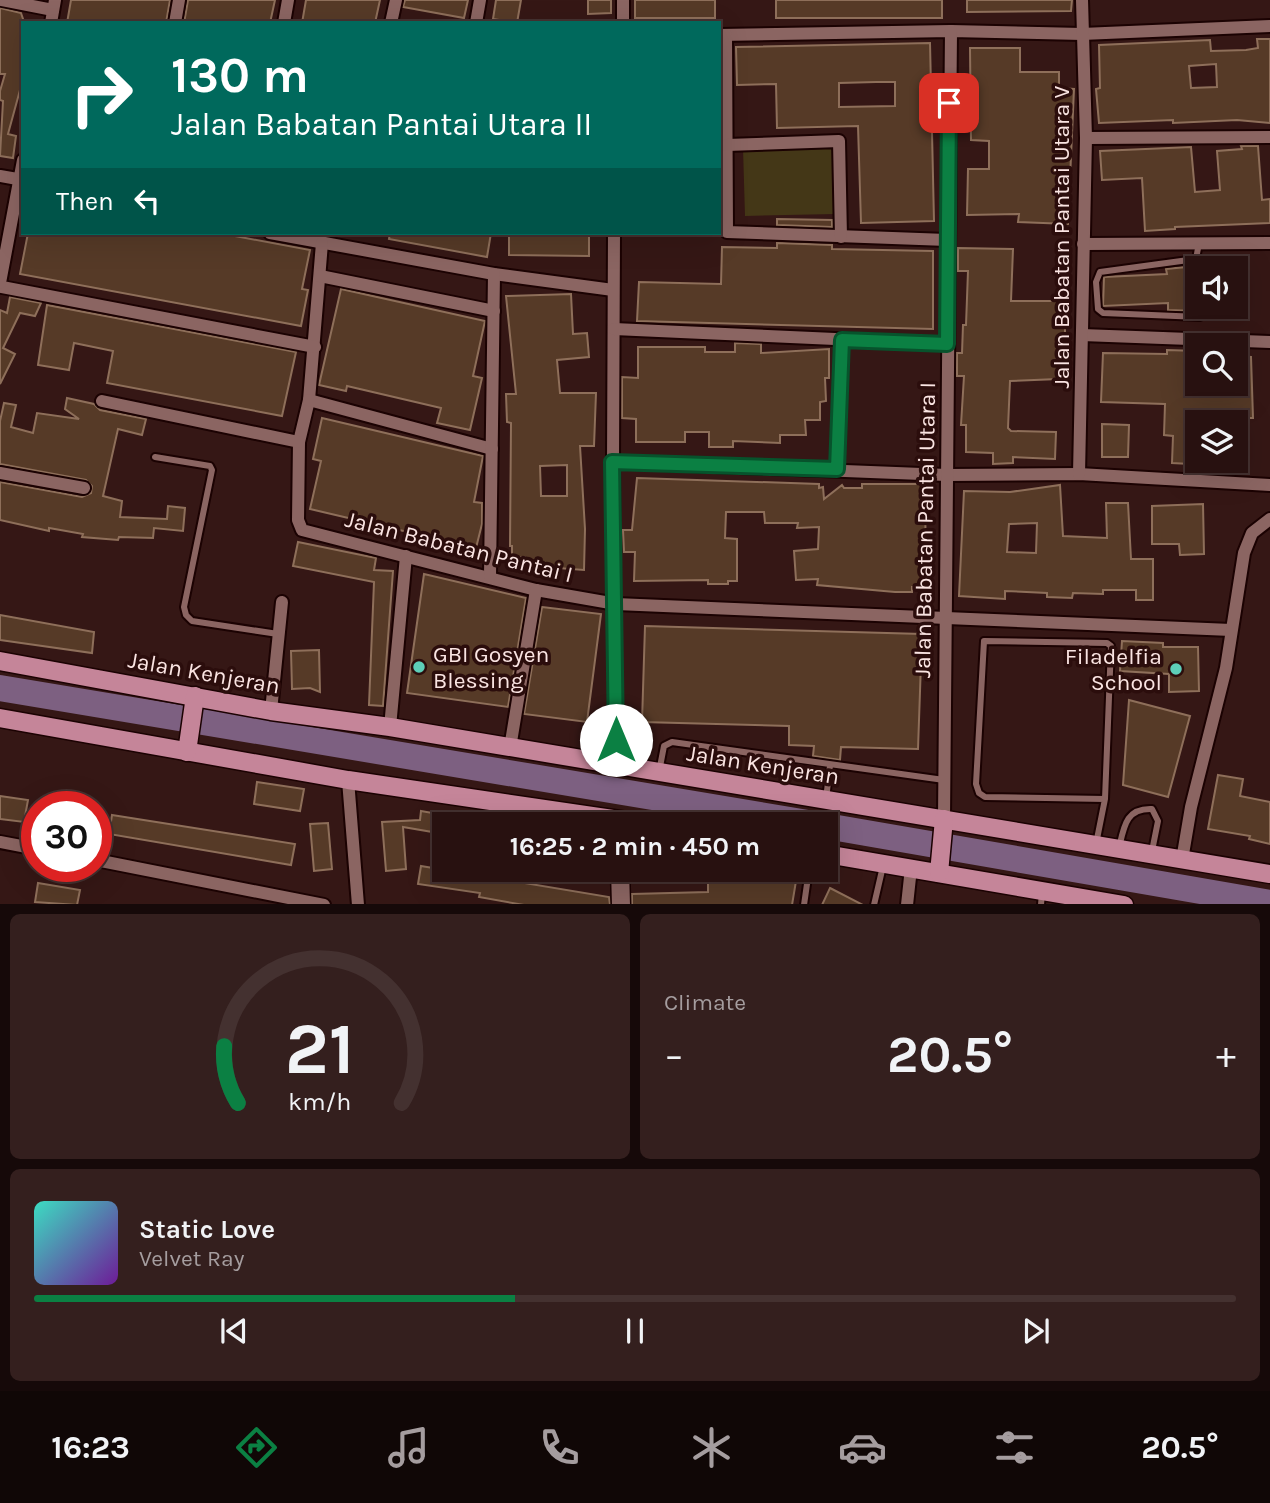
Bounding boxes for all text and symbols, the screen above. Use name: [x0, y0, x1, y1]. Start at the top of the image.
text: 130 m: [171, 47, 309, 104]
icon: right: [56, 49, 147, 140]
pin: [919, 73, 979, 133]
icon: arrive: [930, 84, 968, 122]
street label: Jalan Babatan Pantai Utara V: [1048, 85, 1075, 388]
text: Jalan Babatan Pantai Utara II: [171, 106, 592, 143]
icon: left: [128, 182, 166, 220]
text: Then: [56, 186, 114, 217]
map controls: [1185, 256, 1248, 473]
button: sound: [1185, 256, 1248, 319]
button: search: [1185, 333, 1248, 396]
street label: Jalan Babatan Pantai Utara I: [909, 382, 941, 678]
button: layers: [1185, 410, 1248, 473]
street label: Jalan Babatan Pantai I: [342, 506, 576, 588]
place label: GBI Gosyen Blessing: [433, 641, 549, 694]
place label: Filadelfia School: [1065, 643, 1162, 696]
street label: Jalan Kenjeran: [126, 646, 282, 700]
marker: GBI Gosyen Blessing: [411, 659, 427, 675]
marker: Filadelfia School: [1168, 661, 1184, 677]
position arrow: [579, 703, 653, 777]
street label: Jalan Kenjeran: [685, 740, 841, 790]
speed limit sign: 30: [21, 791, 112, 882]
text: 16:25 · 2 min · 450 m: [510, 831, 760, 862]
text: Climate: [664, 989, 746, 1016]
text: 21: [285, 1006, 355, 1091]
text: 20.5°: [887, 1024, 1013, 1085]
text: −: [664, 1033, 684, 1078]
text: +: [1216, 1033, 1236, 1078]
text: km/h: [288, 1086, 352, 1115]
text: Static Love: [139, 1214, 275, 1245]
text: Velvet Ray: [139, 1245, 244, 1272]
icon: previous: [215, 1312, 253, 1350]
icon: pause: [616, 1312, 654, 1350]
icon: next: [1017, 1312, 1055, 1350]
icon: directions: [232, 1423, 281, 1472]
icon: music: [384, 1423, 433, 1472]
icon: phone: [535, 1423, 584, 1472]
icon: climate: [687, 1423, 736, 1472]
icon: car: [838, 1423, 887, 1472]
icon: filters: [990, 1423, 1039, 1472]
text: 16:23: [51, 1429, 130, 1466]
text: 20.5°: [1141, 1429, 1219, 1466]

